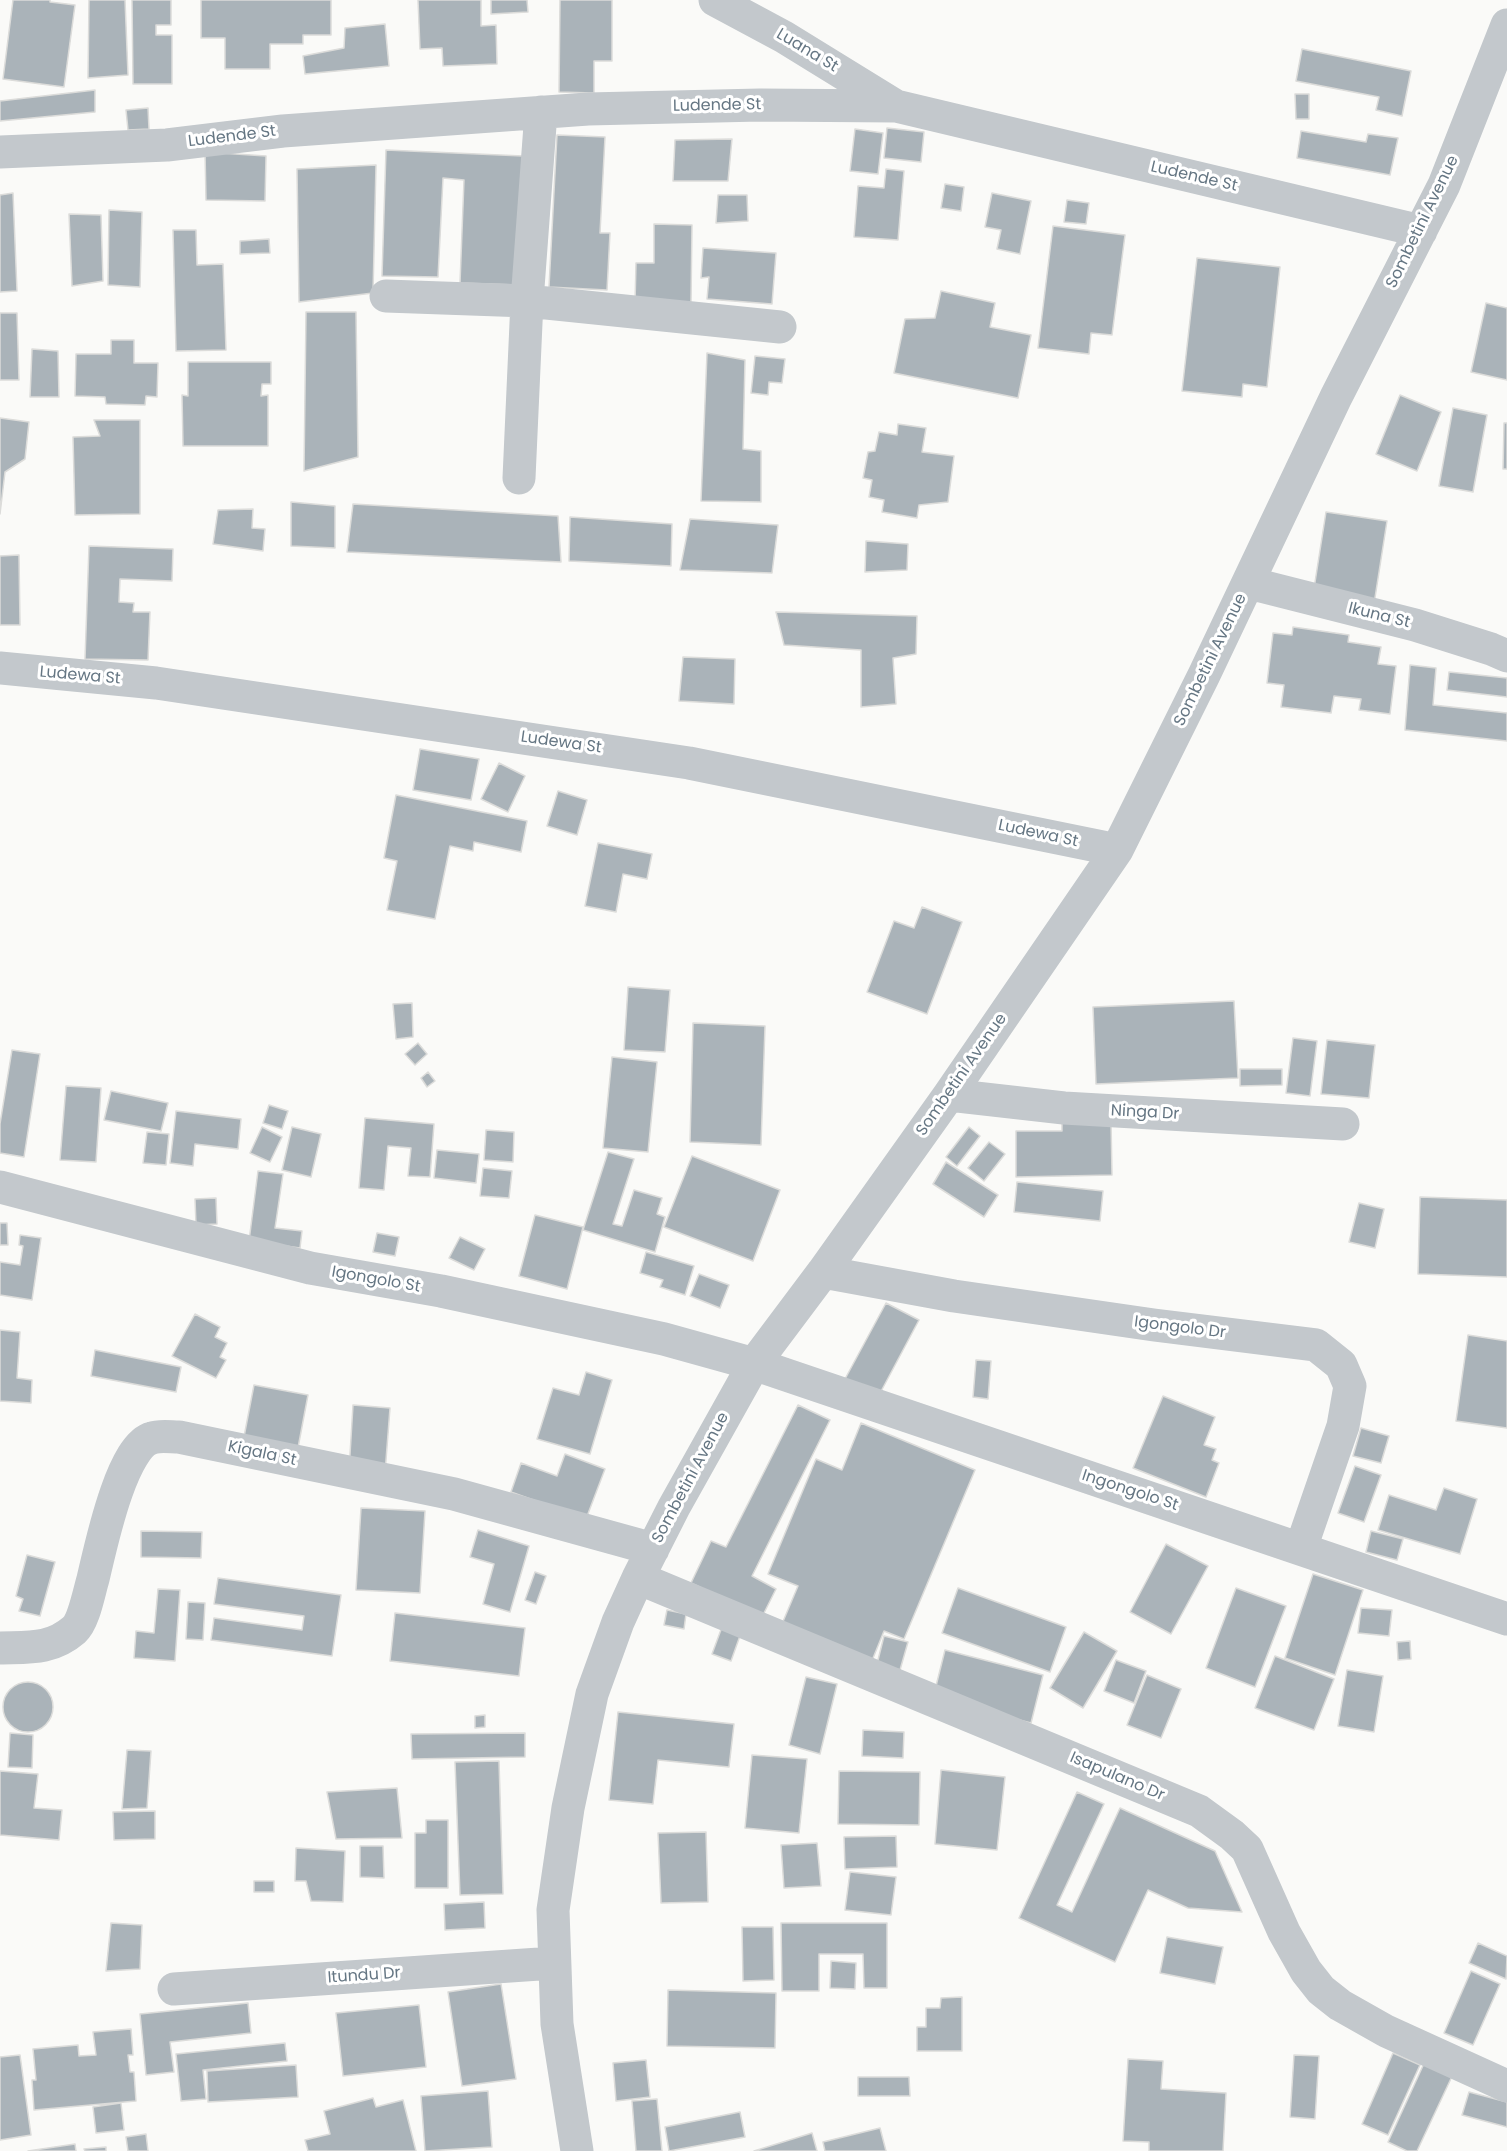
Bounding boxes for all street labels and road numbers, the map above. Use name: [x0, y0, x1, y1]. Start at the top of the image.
street label: Luana St: [773, 25, 841, 77]
street label: Ludende St: [673, 96, 761, 116]
street label: Ludende St: [187, 122, 277, 152]
street label: Sombetini Avenue: [1383, 153, 1463, 291]
street label: Ludende St: [1149, 158, 1239, 196]
street label: Sombetini Avenue: [1171, 591, 1251, 729]
street label: Ikuna St: [1346, 599, 1412, 633]
street label: Ludewa St: [39, 663, 121, 689]
street label: Ludewa St: [519, 728, 603, 758]
street label: Ludewa St: [996, 816, 1080, 852]
street label: Sombetini Avenue: [913, 1010, 1011, 1140]
street label: Ninga Dr: [1110, 1102, 1180, 1124]
street label: Igongolo St: [330, 1263, 422, 1297]
street label: Igongolo Dr: [1133, 1313, 1227, 1343]
street label: Sombetini Avenue: [648, 1409, 734, 1547]
street label: Kigala St: [226, 1437, 298, 1471]
street label: Ingongolo St: [1079, 1466, 1181, 1516]
street label: Isapulano Dr: [1067, 1748, 1167, 1806]
street label: Itundu Dr: [327, 1964, 401, 1988]

